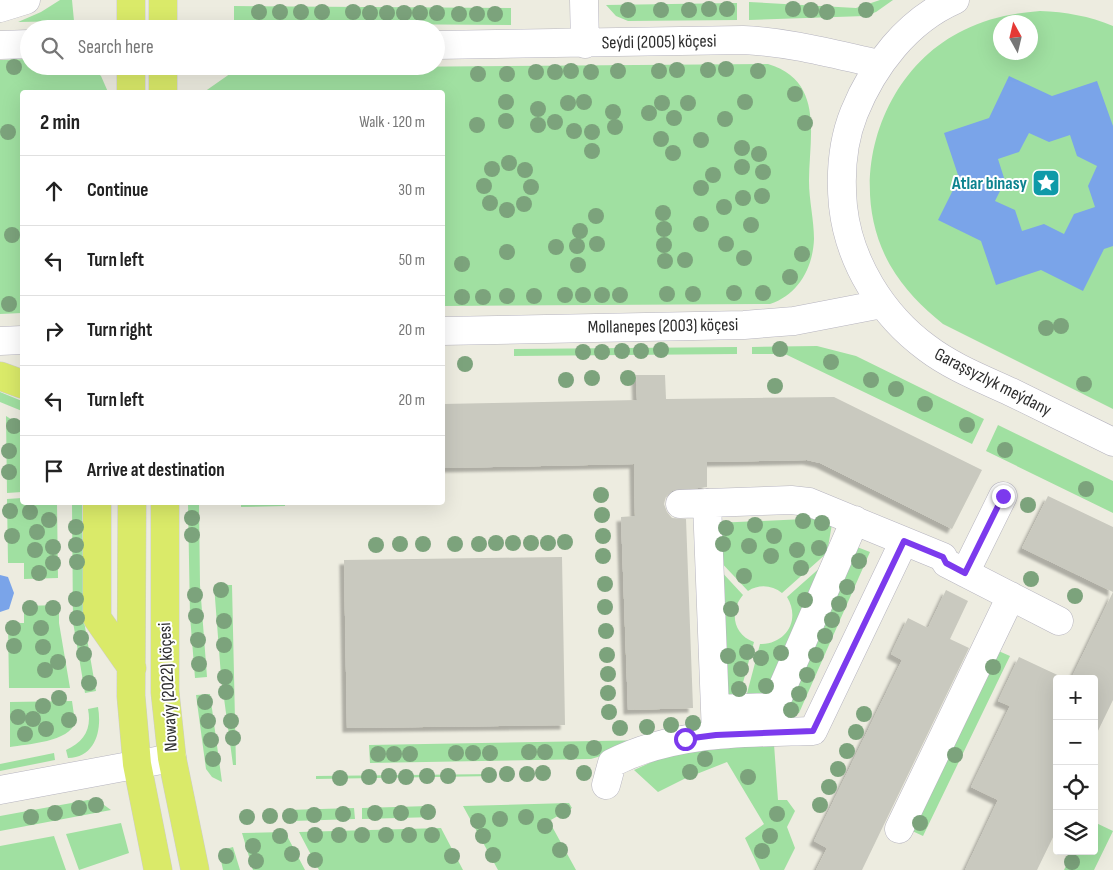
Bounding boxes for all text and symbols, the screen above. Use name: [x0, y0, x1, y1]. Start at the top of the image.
north arrow: [993, 15, 1038, 60]
search box: [20, 20, 445, 75]
street label: Seýdi (2005) köçesi: [601, 30, 717, 54]
icon: search: [38, 34, 66, 62]
text: Search here: [78, 36, 154, 59]
text: 2 min: [40, 110, 80, 135]
text: Walk · 120 m: [359, 113, 425, 132]
place icon: Atlar binasy: [1031, 168, 1061, 198]
place label: Atlar binasy: [951, 173, 1028, 194]
icon: ahead: [40, 177, 68, 205]
text: Continue: [87, 179, 148, 202]
text: 30 m: [398, 181, 425, 200]
icon: left: [40, 247, 68, 275]
text: Turn left: [87, 249, 144, 272]
text: 50 m: [399, 251, 425, 270]
street label: Mollanepes (2003) köçesi: [588, 314, 738, 338]
icon: right: [40, 317, 68, 345]
text: Turn right: [87, 319, 152, 342]
text: 20 m: [398, 321, 425, 340]
street label: Garaşsyzlyk meýdany: [931, 344, 1055, 421]
icon: left: [40, 387, 68, 415]
text: Turn left: [87, 389, 144, 412]
text: 20 m: [398, 391, 425, 410]
icon: arrive: [40, 457, 68, 485]
text: Arrive at destination: [87, 459, 225, 482]
route end: [992, 485, 1015, 508]
street label: Nowaýy (2022) köçesi: [154, 622, 182, 752]
map controls: [1053, 675, 1098, 855]
button: +: [1053, 675, 1098, 720]
button: −: [1053, 720, 1098, 765]
route start: [674, 728, 697, 751]
button: locate: [1053, 765, 1098, 810]
button: layers: [1053, 810, 1098, 855]

